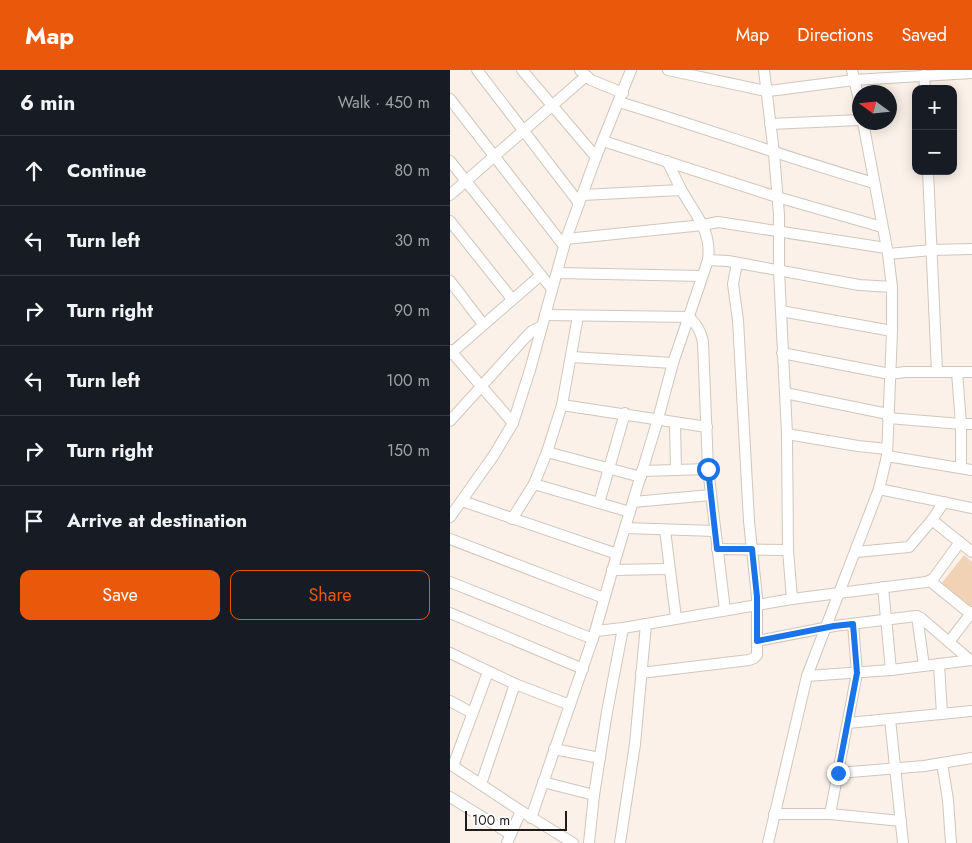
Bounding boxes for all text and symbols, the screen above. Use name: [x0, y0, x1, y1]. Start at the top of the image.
text: Map: [25, 18, 74, 53]
text: Map: [736, 22, 769, 48]
text: Directions: [797, 22, 873, 48]
text: Saved: [901, 22, 947, 48]
north arrow: [852, 85, 897, 130]
map controls: [912, 85, 957, 175]
button: +: [912, 85, 957, 130]
text: 6 min: [20, 88, 75, 118]
text: Walk · 450 m: [338, 91, 430, 114]
button: −: [912, 130, 957, 175]
icon: ahead: [20, 157, 48, 185]
text: Continue: [67, 157, 146, 184]
text: 80 m: [394, 159, 430, 182]
icon: left: [20, 227, 48, 255]
text: Turn left: [67, 227, 140, 254]
text: 30 m: [394, 229, 430, 252]
icon: right: [20, 297, 48, 325]
text: Turn right: [67, 297, 153, 324]
text: 90 m: [394, 299, 430, 322]
icon: left: [20, 367, 48, 395]
text: Turn left: [67, 367, 140, 394]
text: 100 m: [386, 369, 430, 392]
icon: right: [20, 437, 48, 465]
text: Turn right: [67, 437, 153, 464]
text: 150 m: [387, 439, 430, 462]
route start: [697, 458, 720, 481]
icon: arrive: [20, 507, 48, 535]
text: Arrive at destination: [67, 507, 247, 534]
button: Save: [20, 570, 220, 620]
button: Share: [230, 570, 430, 620]
route end: [827, 762, 850, 785]
scale bar: [465, 808, 568, 831]
text: 100 m: [472, 810, 510, 830]

